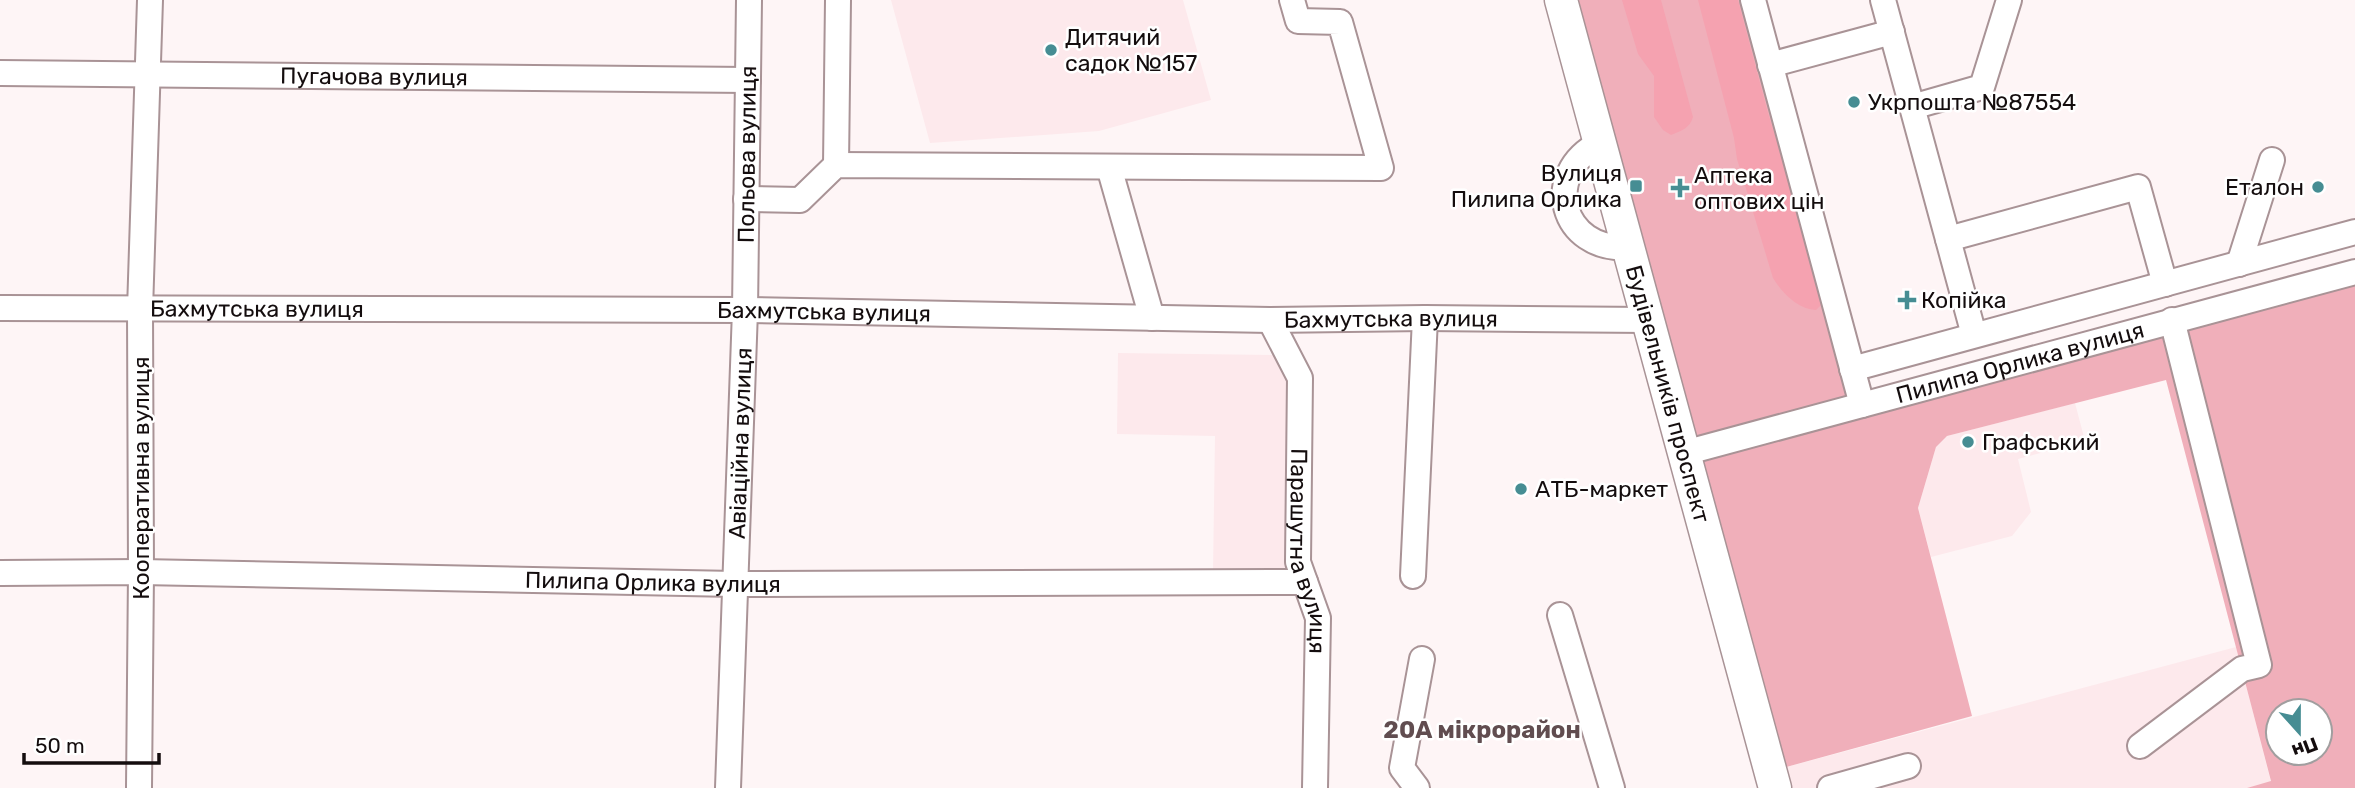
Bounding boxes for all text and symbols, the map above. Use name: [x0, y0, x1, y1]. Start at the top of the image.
place label: Дитячий садок №157: [1065, 23, 1197, 77]
marker: Дитячий садок №157: [1043, 42, 1059, 58]
street label: Пугачова вулиця: [280, 62, 468, 91]
street label: Польова вулиця: [732, 65, 762, 243]
place label: Укрпошта №87554: [1868, 88, 2076, 116]
marker: Укрпошта №87554: [1846, 94, 1862, 110]
place label: Вулиця Пилипа Орлика: [1451, 159, 1622, 213]
place label: Аптека оптових цін: [1694, 161, 1825, 215]
place label: Еталон: [2225, 173, 2304, 201]
marker: Вулиця Пилипа Орлика: [1628, 178, 1644, 194]
marker: Еталон: [2310, 179, 2326, 195]
marker: Аптека оптових цін: [1672, 180, 1688, 196]
street label: Будівельників проспект: [1620, 262, 1716, 526]
place label: Копійка: [1921, 286, 2006, 314]
marker: Копійка: [1899, 292, 1915, 308]
street label: Бахмутська вулиця: [150, 294, 364, 323]
street label: Бахмутська вулиця: [717, 296, 931, 328]
street label: Бахмутська вулиця: [1284, 304, 1498, 334]
street label: Пилипа Орлика вулиця: [1893, 316, 2147, 409]
street label: Авіаційна вулиця: [723, 347, 758, 540]
street label: Кооперативна вулиця: [127, 356, 155, 600]
place label: Графський: [1982, 428, 2100, 456]
marker: Графський: [1960, 434, 1976, 450]
street label: Парашутна вулиця: [1284, 448, 1332, 654]
place label: АТБ-маркет: [1535, 475, 1668, 503]
marker: АТБ-маркет: [1513, 481, 1529, 497]
street label: Пилипа Орлика вулиця: [525, 566, 781, 598]
north arrow: [2264, 697, 2334, 767]
district label: 20А мікрорайон: [1383, 716, 1581, 744]
scale bar: [24, 722, 159, 766]
text: Пн: [2289, 732, 2321, 763]
text: 50 m: [35, 733, 85, 758]

